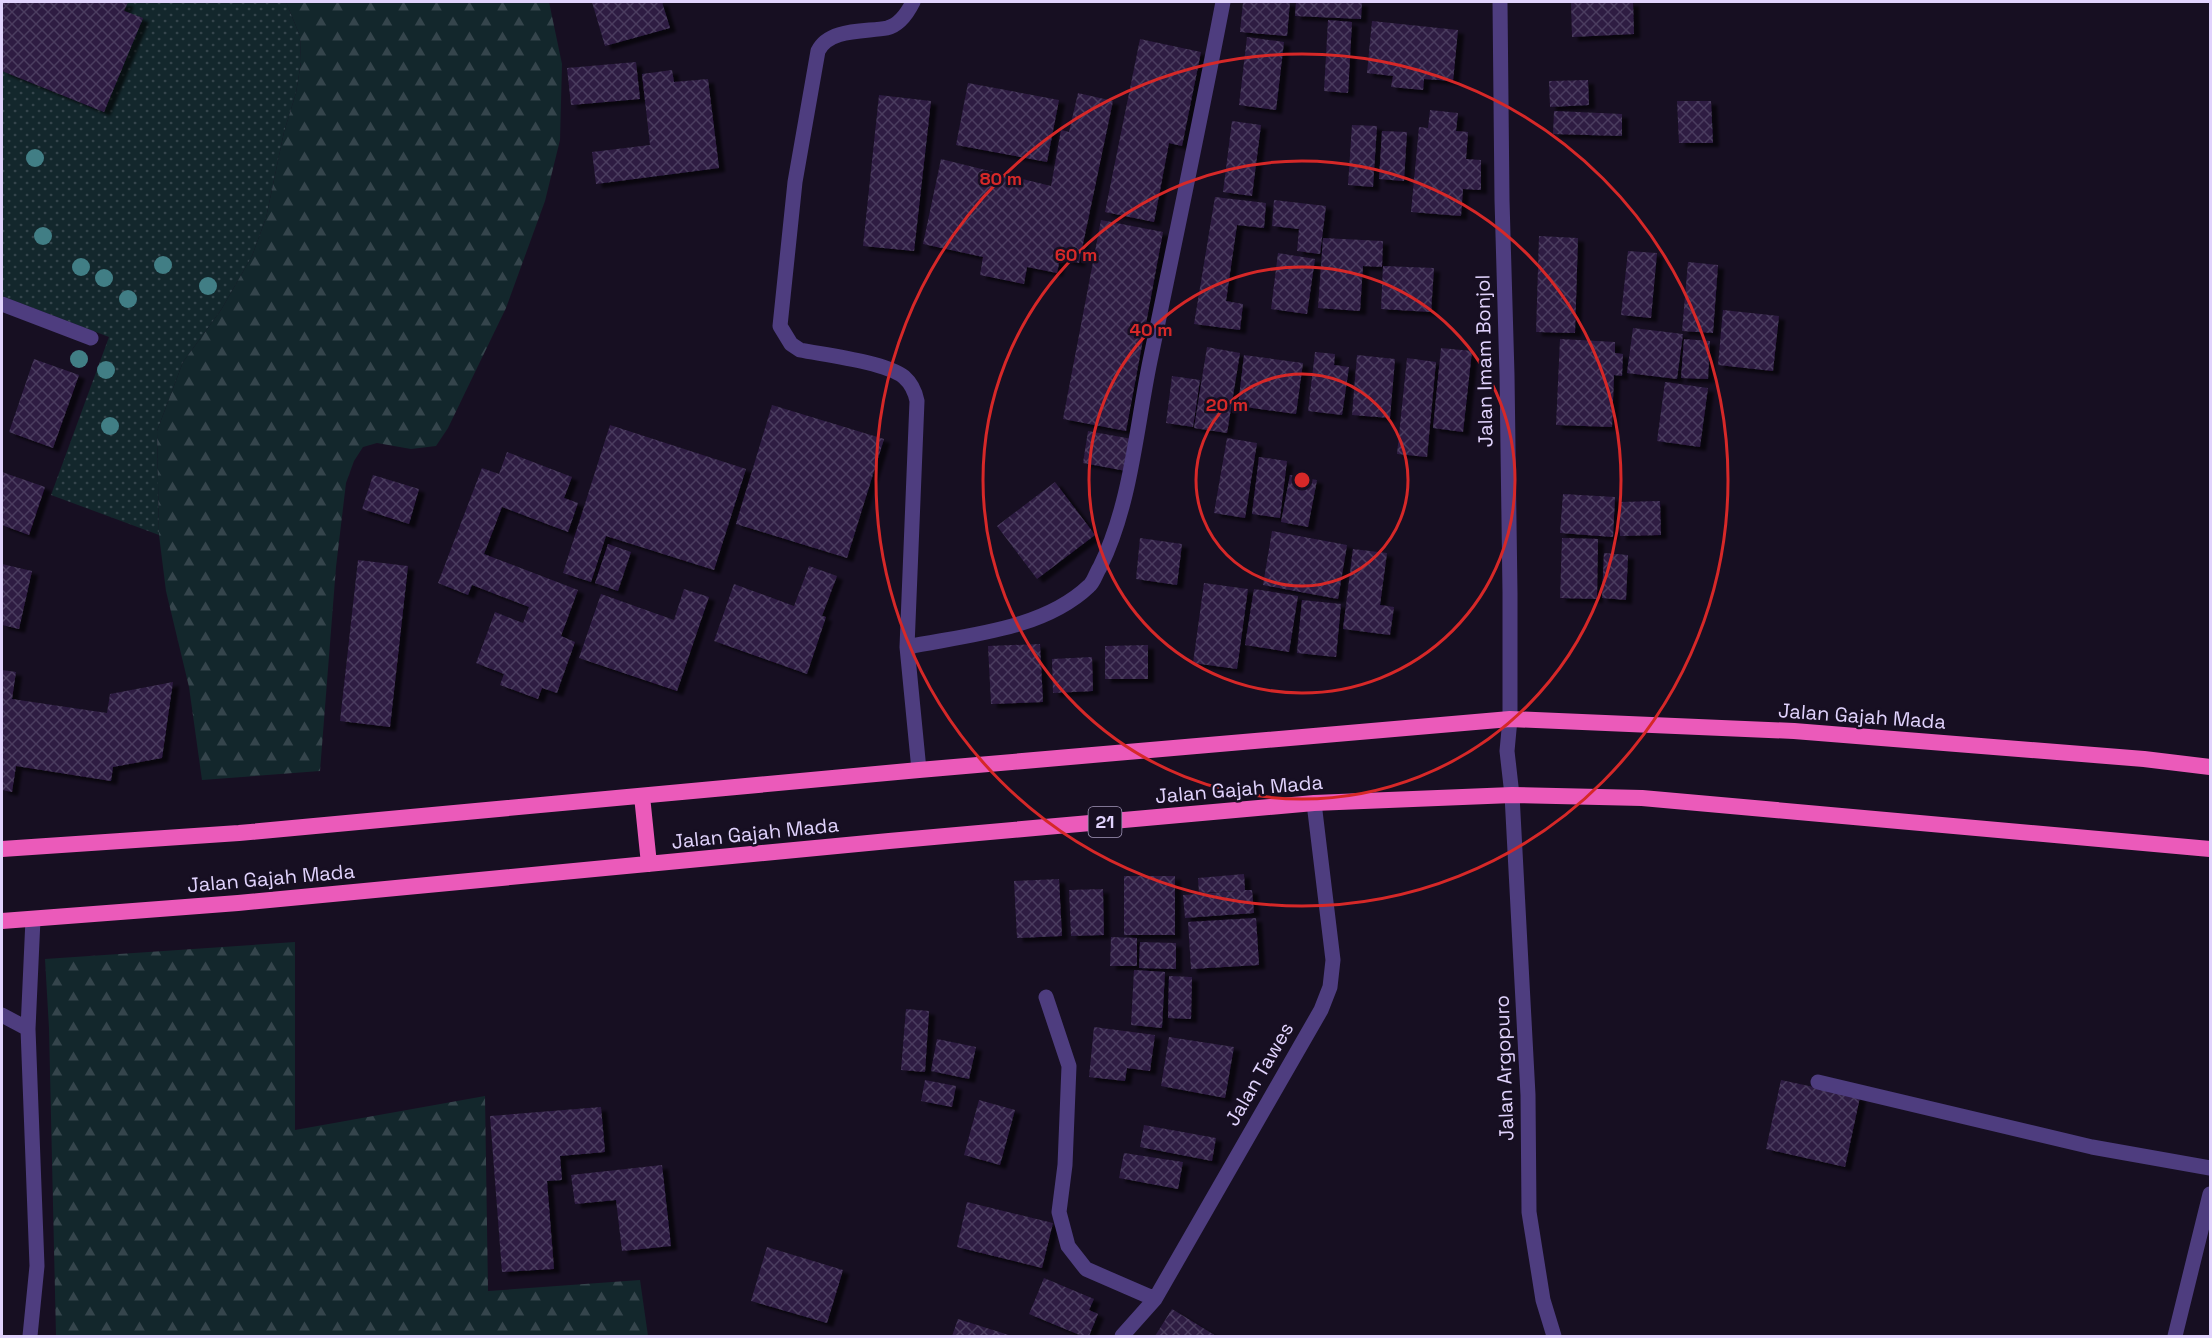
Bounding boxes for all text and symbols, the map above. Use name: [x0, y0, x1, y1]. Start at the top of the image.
text: 80 m: [980, 167, 1022, 190]
text: 60 m: [1055, 243, 1097, 266]
street label: Jalan Imam Bonjol: [1469, 274, 1499, 448]
text: 40 m: [1129, 318, 1173, 341]
text: 20 m: [1206, 393, 1248, 416]
centre of rings: [1292, 470, 1312, 490]
street label: Jalan Gajah Mada: [1777, 697, 1947, 735]
street label: Jalan Gajah Mada: [1154, 769, 1324, 809]
road number: 21: [1088, 807, 1122, 837]
street label: Jalan Gajah Mada: [670, 811, 840, 855]
street label: Jalan Gajah Mada: [186, 858, 356, 898]
street label: Jalan Argopuro: [1488, 995, 1520, 1141]
street label: Jalan Tawes: [1219, 1017, 1299, 1131]

